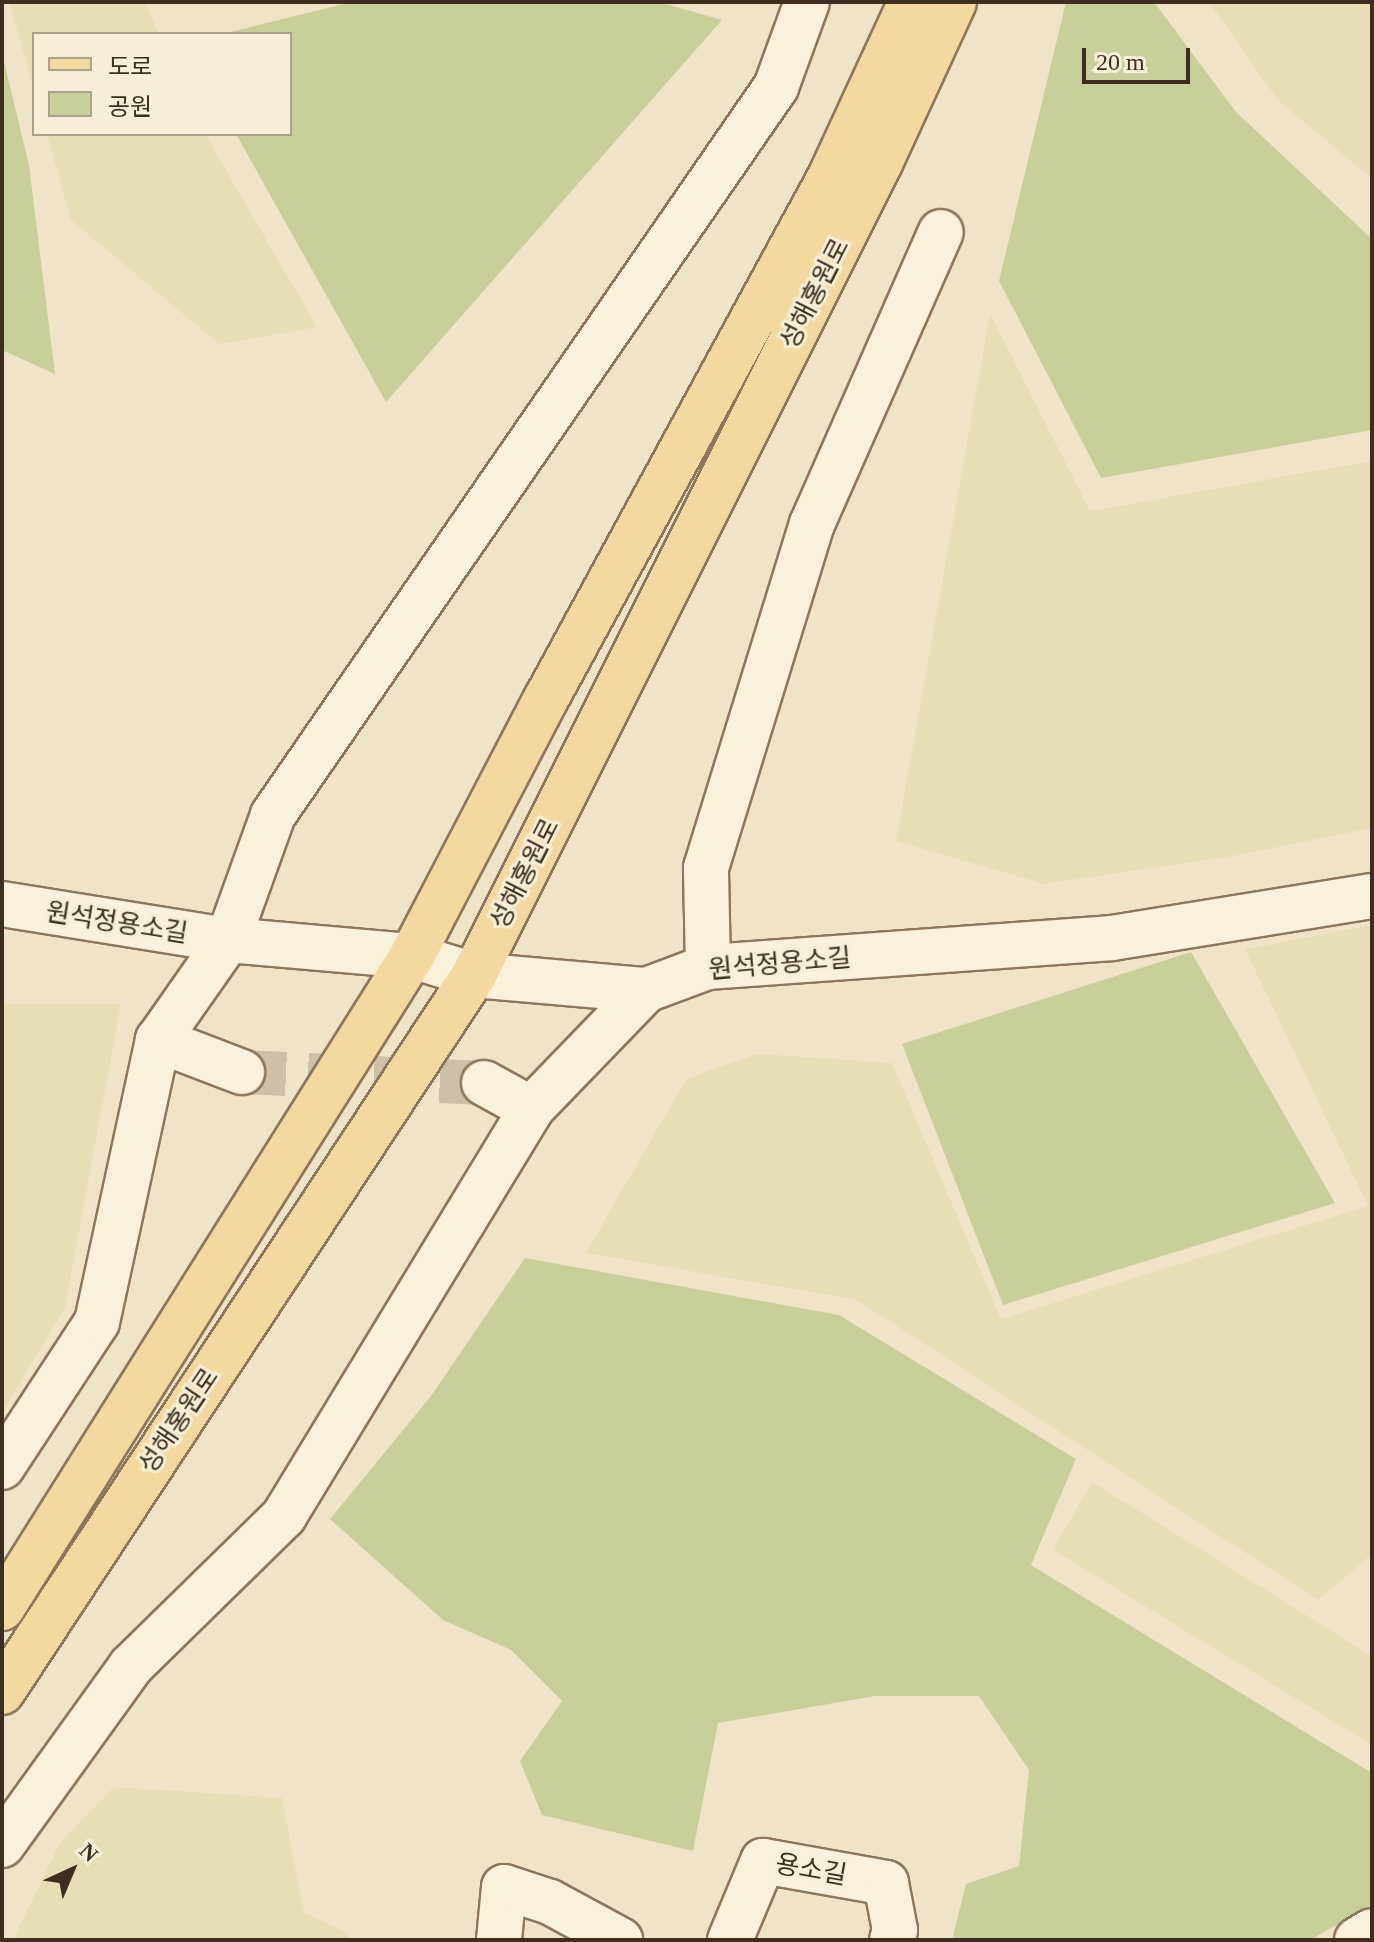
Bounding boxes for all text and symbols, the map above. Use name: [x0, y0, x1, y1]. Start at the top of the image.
legend: [32, 32, 292, 136]
scale bar: [1086, 32, 1194, 82]
text: 20 m: [1096, 49, 1145, 75]
text: 도로: [108, 54, 152, 80]
text: 공원: [108, 94, 152, 120]
street label: 성해홍원로: [774, 234, 856, 354]
street label: 성해홍원로: [484, 814, 566, 934]
street label: 원석정용소길: [44, 896, 190, 950]
street label: 원석정용소길: [707, 942, 853, 986]
street label: 성해홍원로: [133, 1363, 225, 1479]
north arrow: [32, 1830, 112, 1910]
text: N: [75, 1838, 103, 1867]
street label: 용소길: [773, 1848, 849, 1892]

